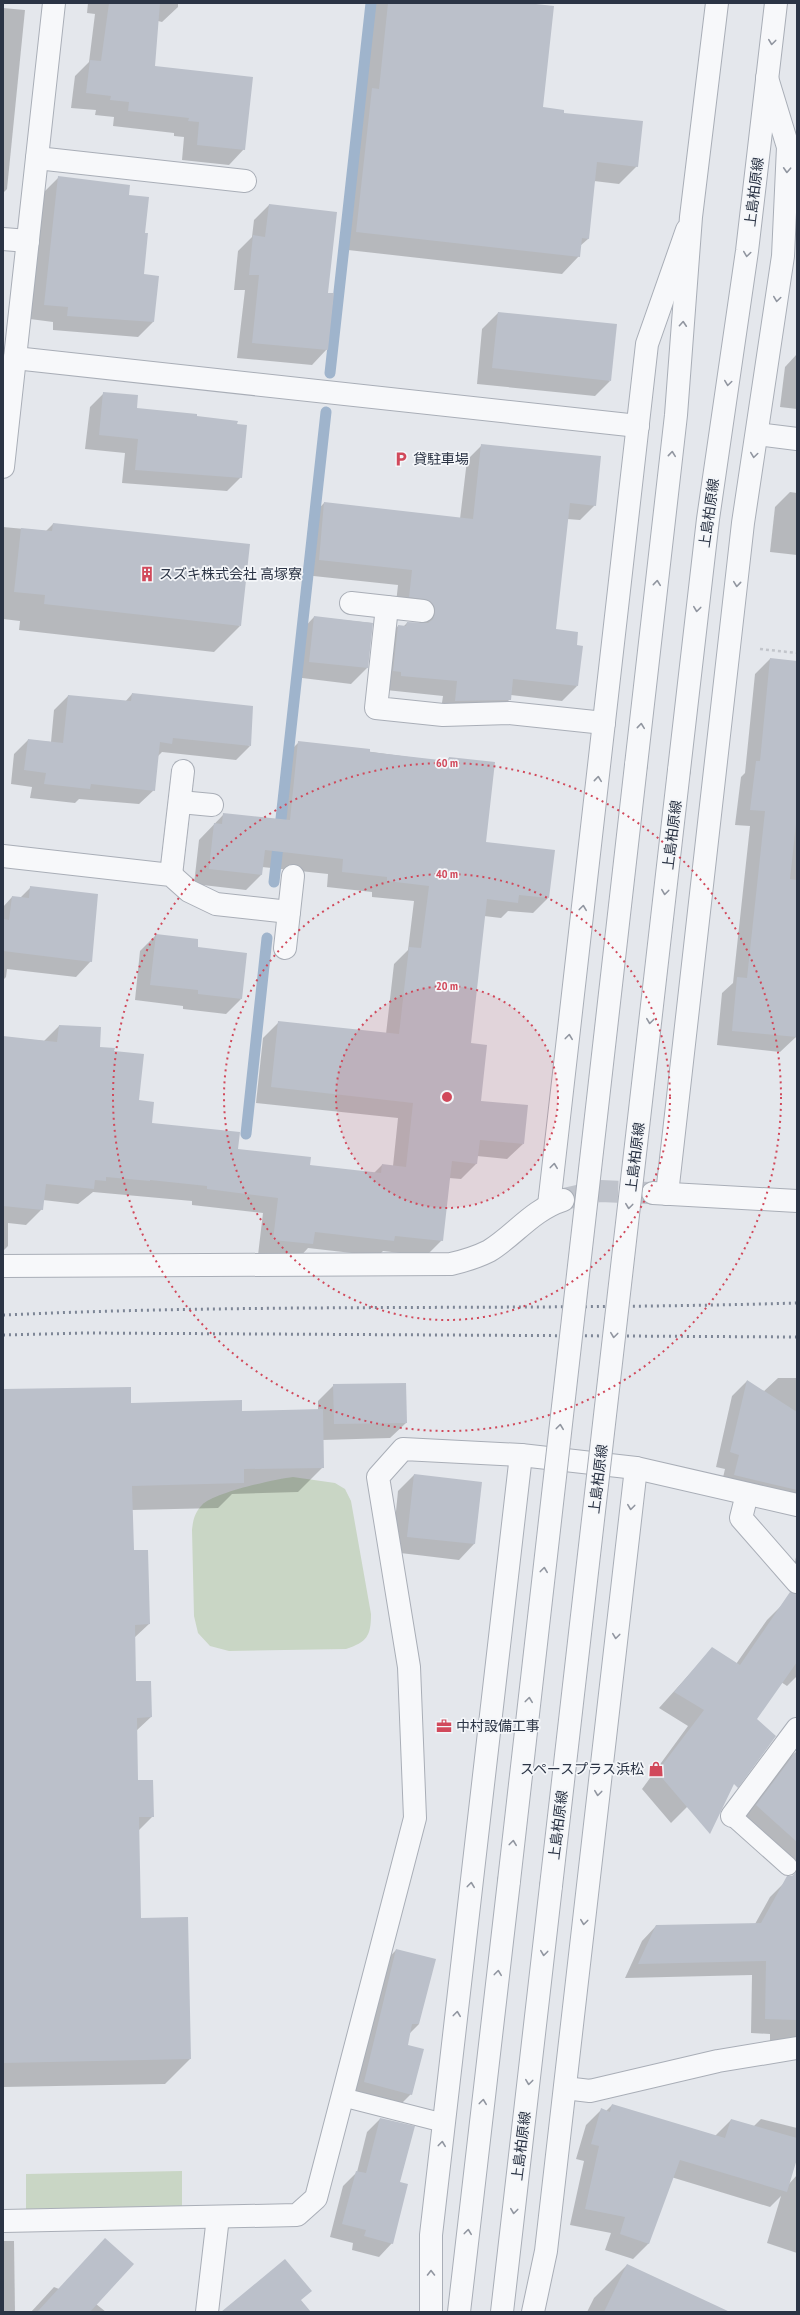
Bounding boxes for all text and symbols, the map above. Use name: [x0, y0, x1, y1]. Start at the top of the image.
one-way arrow: [767, 39, 776, 45]
street label: 上島柏原線: [741, 156, 767, 228]
one-way arrow: [783, 167, 791, 173]
one-way arrow: [743, 251, 752, 257]
one-way arrow: [773, 296, 782, 302]
one-way arrow: [679, 321, 688, 327]
one-way arrow: [724, 380, 733, 386]
parking icon: 貸駐車場: [392, 450, 410, 468]
place label: 貸駐車場: [413, 450, 469, 468]
one-way arrow: [667, 451, 676, 457]
one-way arrow: [750, 452, 759, 458]
street label: 上島柏原線: [695, 477, 723, 549]
building icon: スズキ株式会社 高塚寮: [138, 565, 156, 583]
place label: スズキ株式会社 高塚寮: [159, 565, 302, 583]
one-way arrow: [652, 580, 661, 586]
one-way arrow: [732, 581, 741, 587]
one-way arrow: [693, 606, 702, 612]
one-way arrow: [636, 723, 645, 729]
text: 60 m: [436, 755, 458, 770]
one-way arrow: [593, 776, 602, 782]
street label: 上島柏原線: [659, 799, 685, 871]
text: 40 m: [436, 866, 458, 881]
one-way arrow: [661, 889, 670, 895]
one-way arrow: [579, 905, 588, 911]
text: 20 m: [436, 978, 458, 993]
one-way arrow: [646, 1018, 655, 1024]
one-way arrow: [564, 1034, 573, 1040]
centre of rings: [440, 1090, 454, 1104]
street label: 上島柏原線: [622, 1121, 648, 1193]
one-way arrow: [549, 1163, 558, 1169]
one-way arrow: [625, 1203, 634, 1209]
one-way arrow: [610, 1332, 619, 1338]
one-way arrow: [556, 1424, 565, 1430]
street label: 上島柏原線: [585, 1443, 611, 1515]
one-way arrow: [627, 1504, 636, 1510]
one-way arrow: [539, 1567, 548, 1574]
one-way arrow: [612, 1633, 621, 1639]
one-way arrow: [524, 1697, 533, 1703]
office icon: 中村設備工事: [435, 1717, 453, 1735]
place label: 中村設備工事: [456, 1717, 540, 1735]
place label: スペースプラス浜松: [520, 1760, 644, 1778]
shop icon: スペースプラス浜松: [647, 1760, 665, 1778]
street label: 上島柏原線: [545, 1789, 571, 1861]
one-way arrow: [594, 1790, 603, 1796]
one-way arrow: [508, 1840, 517, 1846]
one-way arrow: [467, 1882, 476, 1888]
one-way arrow: [579, 1919, 588, 1925]
one-way arrow: [540, 1950, 549, 1956]
one-way arrow: [493, 1970, 502, 1976]
one-way arrow: [452, 2011, 461, 2017]
one-way arrow: [525, 2079, 534, 2085]
one-way arrow: [478, 2099, 487, 2105]
street label: 上島柏原線: [508, 2110, 534, 2182]
one-way arrow: [437, 2141, 446, 2147]
one-way arrow: [510, 2208, 519, 2214]
one-way arrow: [463, 2228, 472, 2235]
one-way arrow: [427, 2270, 435, 2276]

